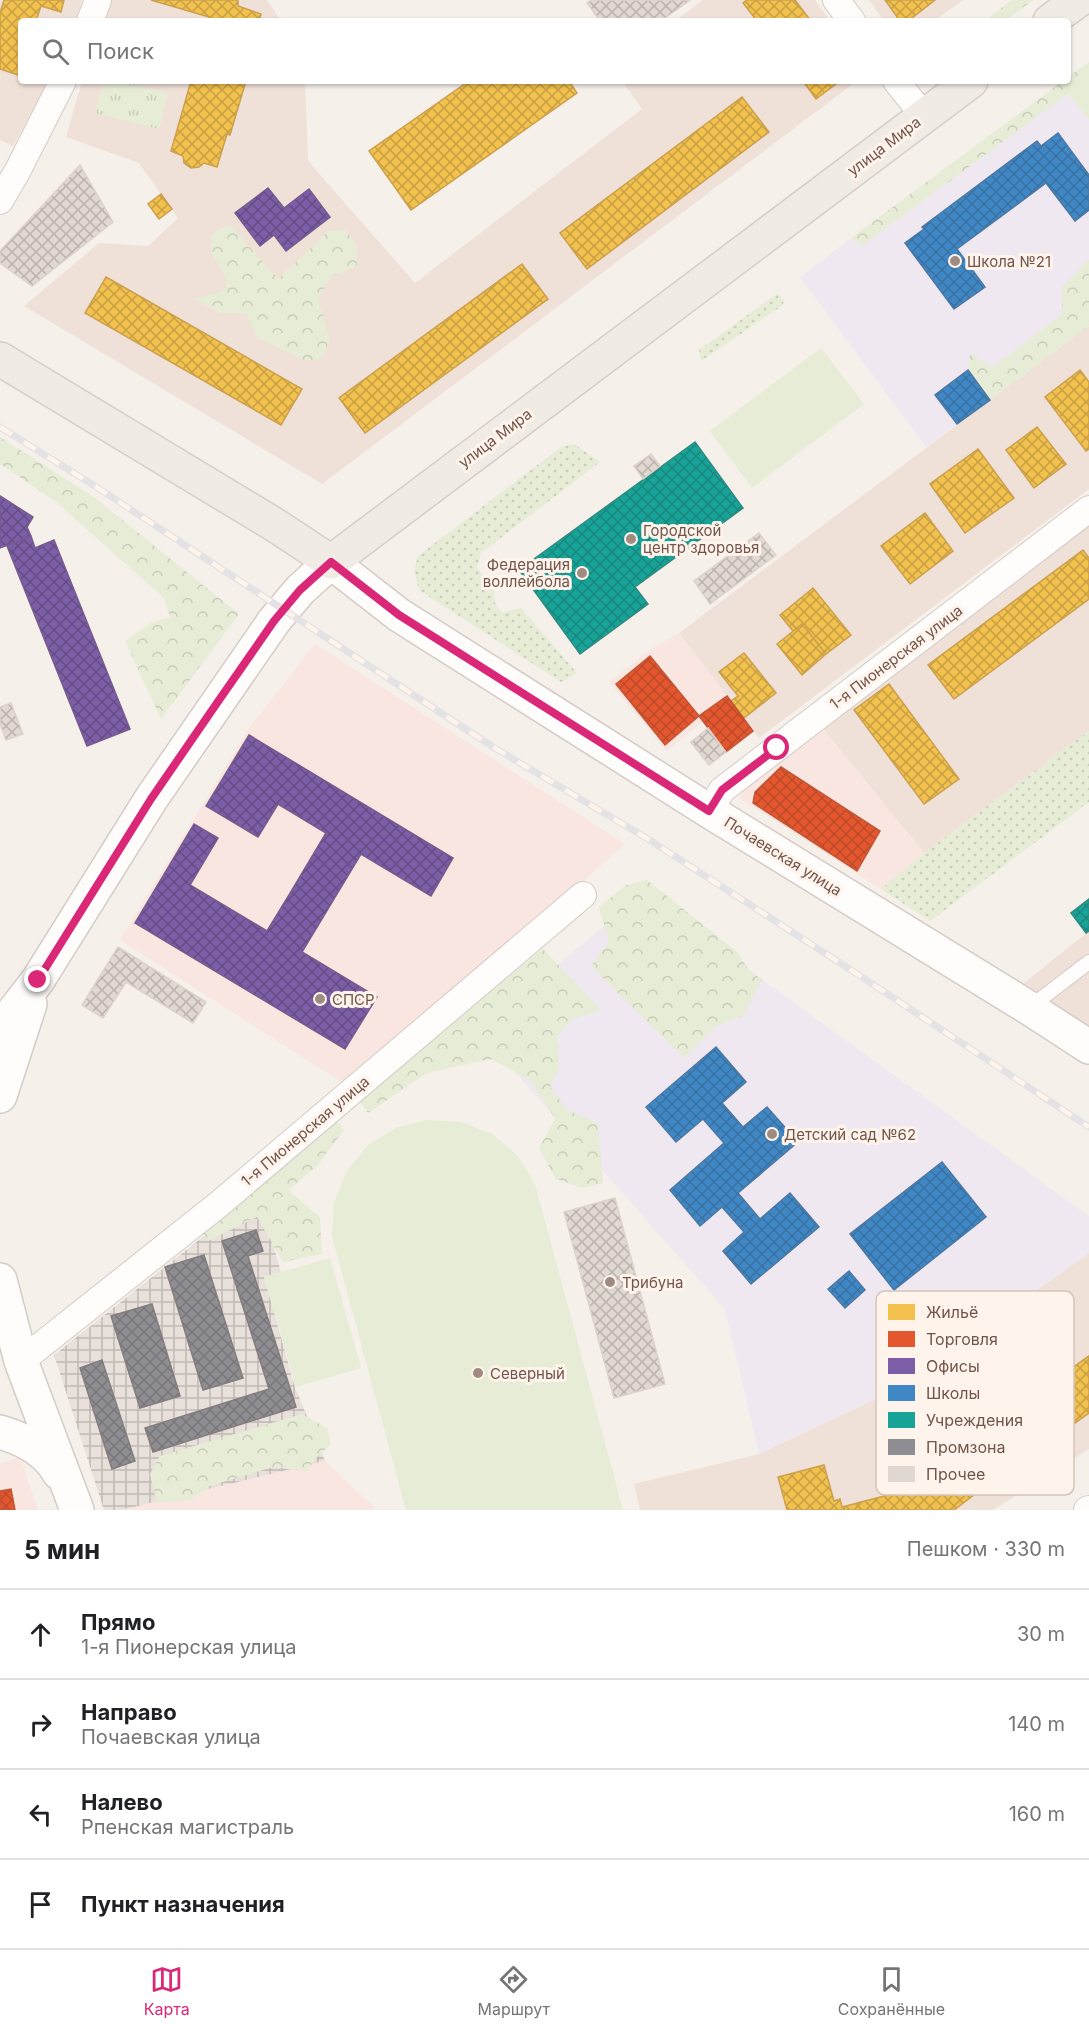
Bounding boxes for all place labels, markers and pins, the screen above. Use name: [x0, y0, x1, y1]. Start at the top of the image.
place label: Школа №21: [967, 252, 1051, 271]
marker: Школа №21: [948, 254, 962, 268]
place label: Городской центр здоровья: [643, 521, 759, 557]
marker: Городской центр здоровья: [624, 532, 638, 546]
place label: Федерация воллейбола: [483, 555, 570, 591]
marker: Федерация воллейбола: [575, 566, 589, 580]
place label: СПСР: [332, 990, 375, 1009]
marker: СПСР: [313, 992, 327, 1006]
place label: Детский сад №62: [784, 1125, 916, 1144]
marker: Детский сад №62: [765, 1127, 779, 1141]
place label: Трибуна: [622, 1273, 684, 1292]
marker: Трибуна: [603, 1275, 617, 1289]
place label: Северный: [490, 1364, 565, 1383]
marker: Северный: [471, 1366, 485, 1380]

